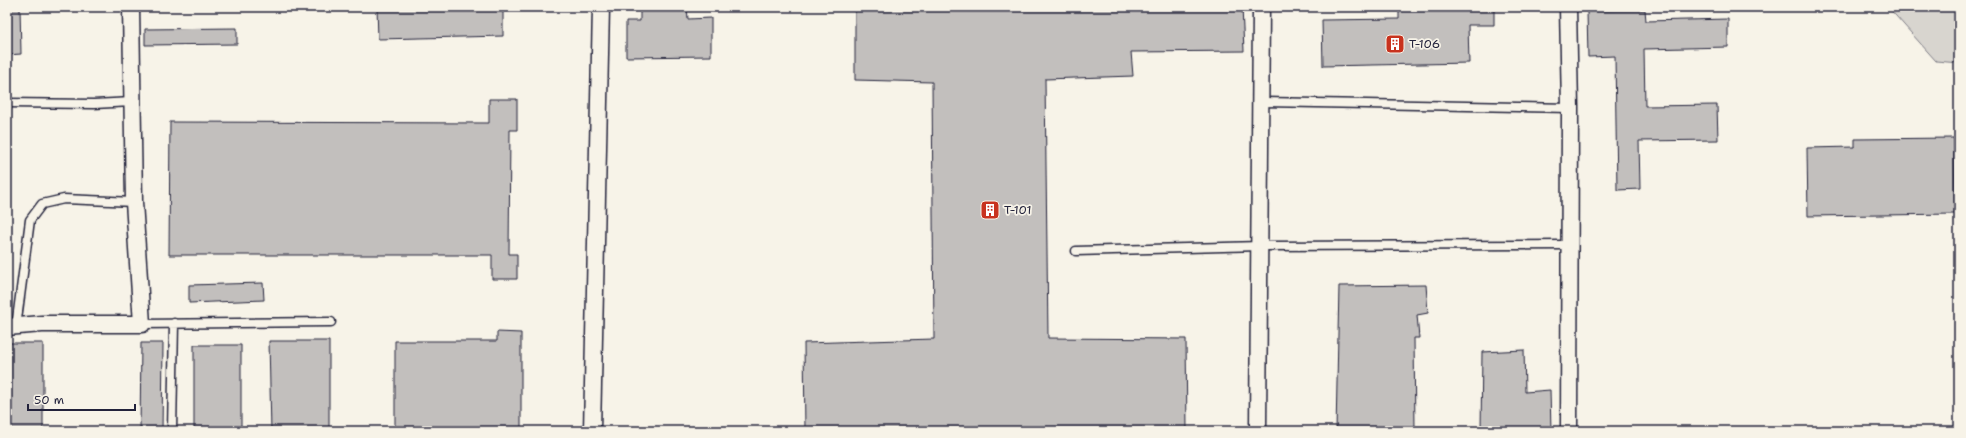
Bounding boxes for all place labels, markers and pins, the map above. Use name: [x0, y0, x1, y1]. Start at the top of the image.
building icon: Т-106: [1384, 33, 1406, 55]
place label: Т-106: [1409, 36, 1440, 52]
building icon: Т-101: [979, 199, 1001, 221]
place label: Т-101: [1004, 202, 1032, 218]

